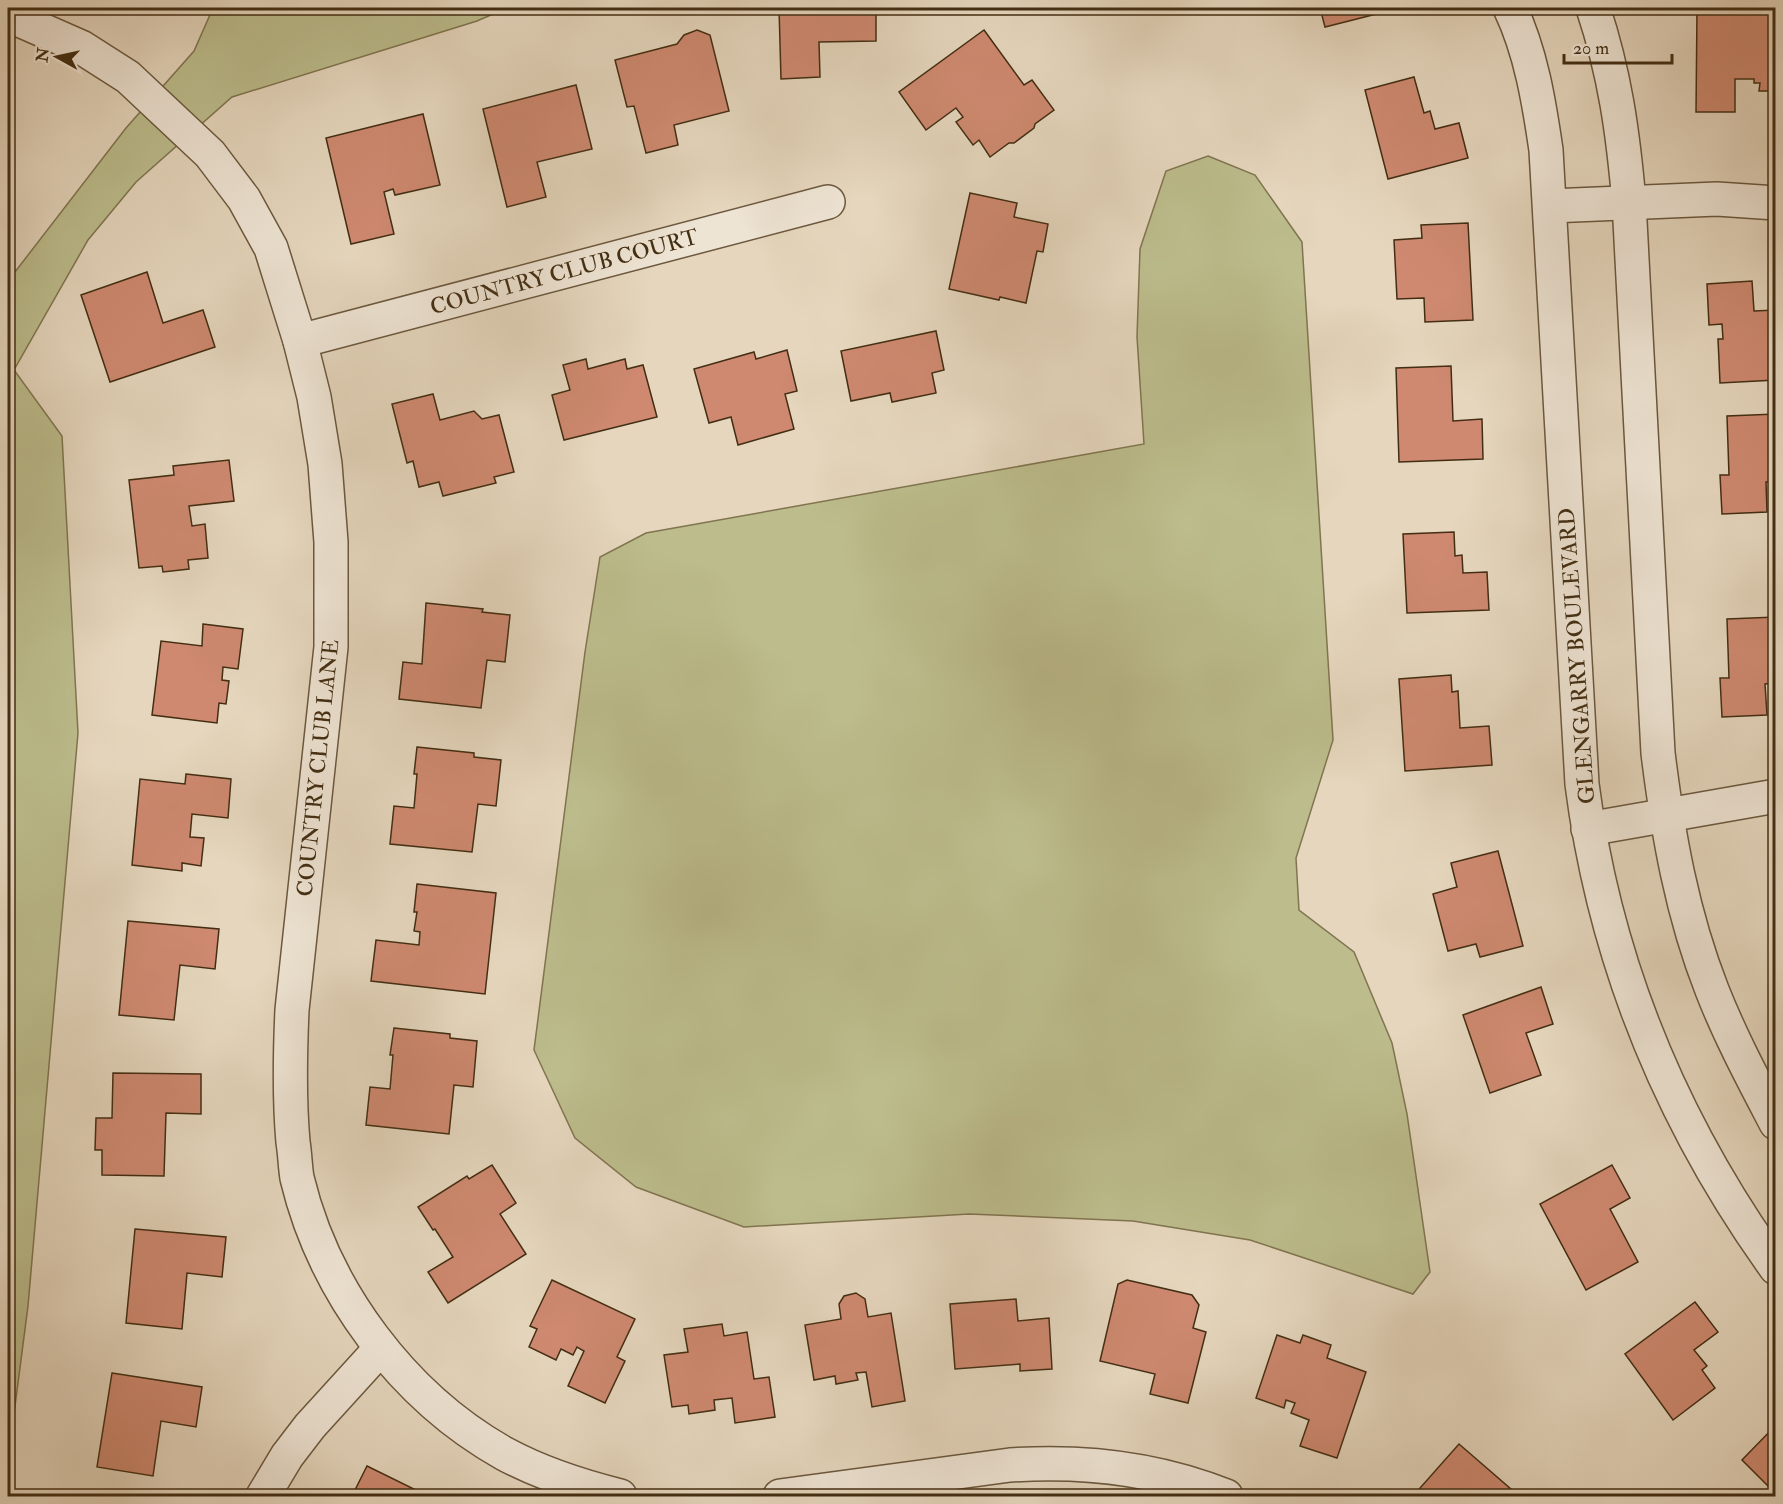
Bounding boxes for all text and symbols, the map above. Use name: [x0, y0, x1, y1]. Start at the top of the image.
north arrow: [27, 27, 87, 87]
scale bar: [1564, 27, 1672, 65]
text: 20 m: [1573, 37, 1609, 60]
text: N: [32, 46, 54, 65]
street label: COUNTRY CLUB COURT: [427, 222, 702, 321]
street label: GLENGARRY BOULEVARD: [1553, 507, 1601, 805]
street label: COUNTRY CLUB LANE: [291, 638, 345, 898]

